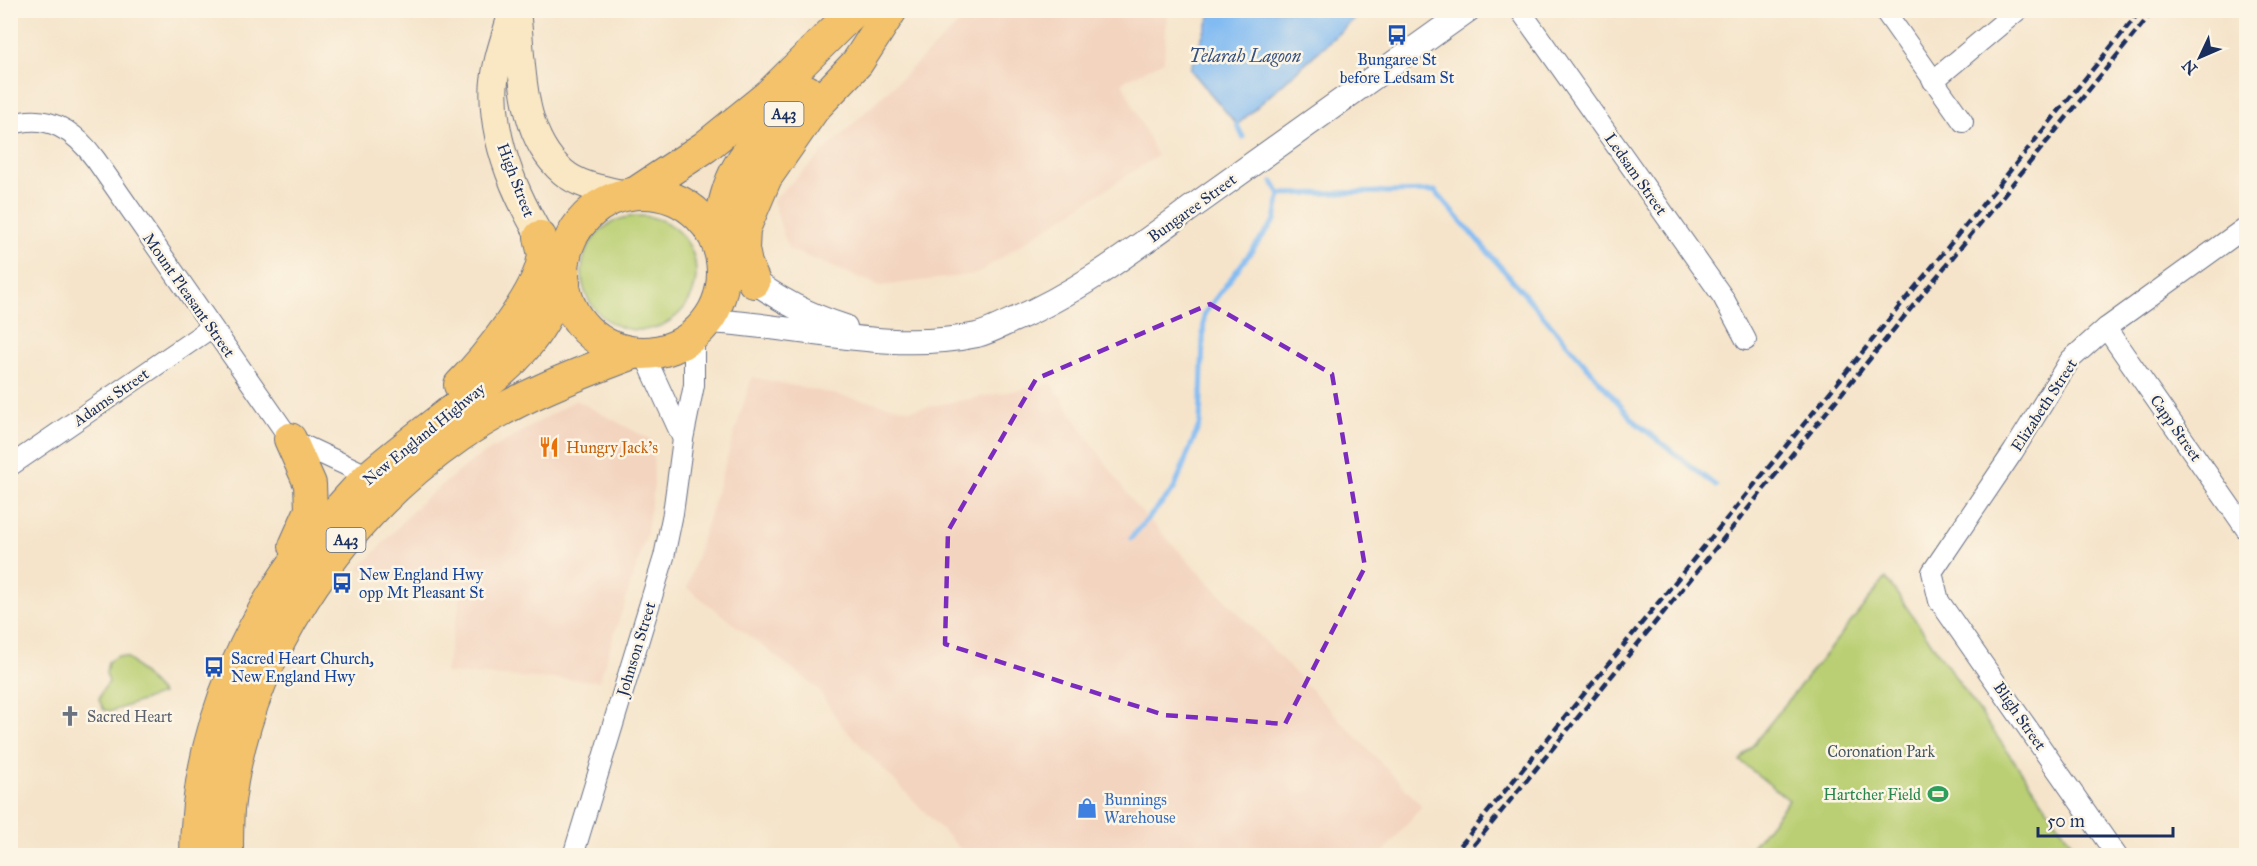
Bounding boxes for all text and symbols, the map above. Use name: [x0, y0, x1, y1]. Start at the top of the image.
bus stop icon: Bungaree St before Ledsam St: [1385, 23, 1409, 47]
north arrow: [2170, 27, 2230, 87]
water label: Telarah Lagoon: [1189, 45, 1302, 67]
place label: Bungaree St before Ledsam St: [1340, 50, 1455, 87]
text: N: [2178, 55, 2201, 79]
road number: A43: [764, 102, 804, 126]
street label: Ledsam Street: [1601, 129, 1671, 219]
street label: High Street: [492, 140, 539, 220]
street label: Bungaree Street: [1144, 169, 1241, 247]
street label: Mount Pleasant Street: [139, 229, 239, 361]
street label: Elizabeth Street: [2007, 355, 2081, 455]
street label: Adams Street: [69, 364, 153, 431]
street label: New England Highway: [359, 379, 490, 490]
street label: Capp Street: [2146, 391, 2206, 465]
restaurant icon: Hungry Jack's: [537, 435, 561, 459]
place label: Hungry Jack's: [566, 438, 658, 458]
road number: A43: [326, 528, 366, 552]
place label: New England Hwy opp Mt Pleasant St: [359, 565, 484, 602]
bus stop icon: New England Hwy opp Mt Pleasant St: [330, 571, 354, 595]
street label: Johnson Street: [612, 599, 660, 701]
place label: Sacred Heart Church, New England Hwy: [231, 649, 374, 687]
bus stop icon: Sacred Heart Church, New England Hwy: [202, 655, 226, 679]
street label: Bligh Street: [1989, 678, 2051, 755]
church icon: Sacred Heart: [58, 704, 82, 728]
place label: Sacred Heart: [87, 707, 173, 726]
park label: Coronation Park: [1827, 742, 1935, 761]
sports icon: Hartcher Field: [1926, 782, 1950, 806]
place label: Hartcher Field: [1823, 785, 1921, 804]
place label: Bunnings Warehouse: [1104, 790, 1176, 827]
shop icon: Bunnings Warehouse: [1075, 796, 1099, 820]
scale bar: [2038, 800, 2173, 838]
text: 50 m: [2047, 810, 2085, 832]

